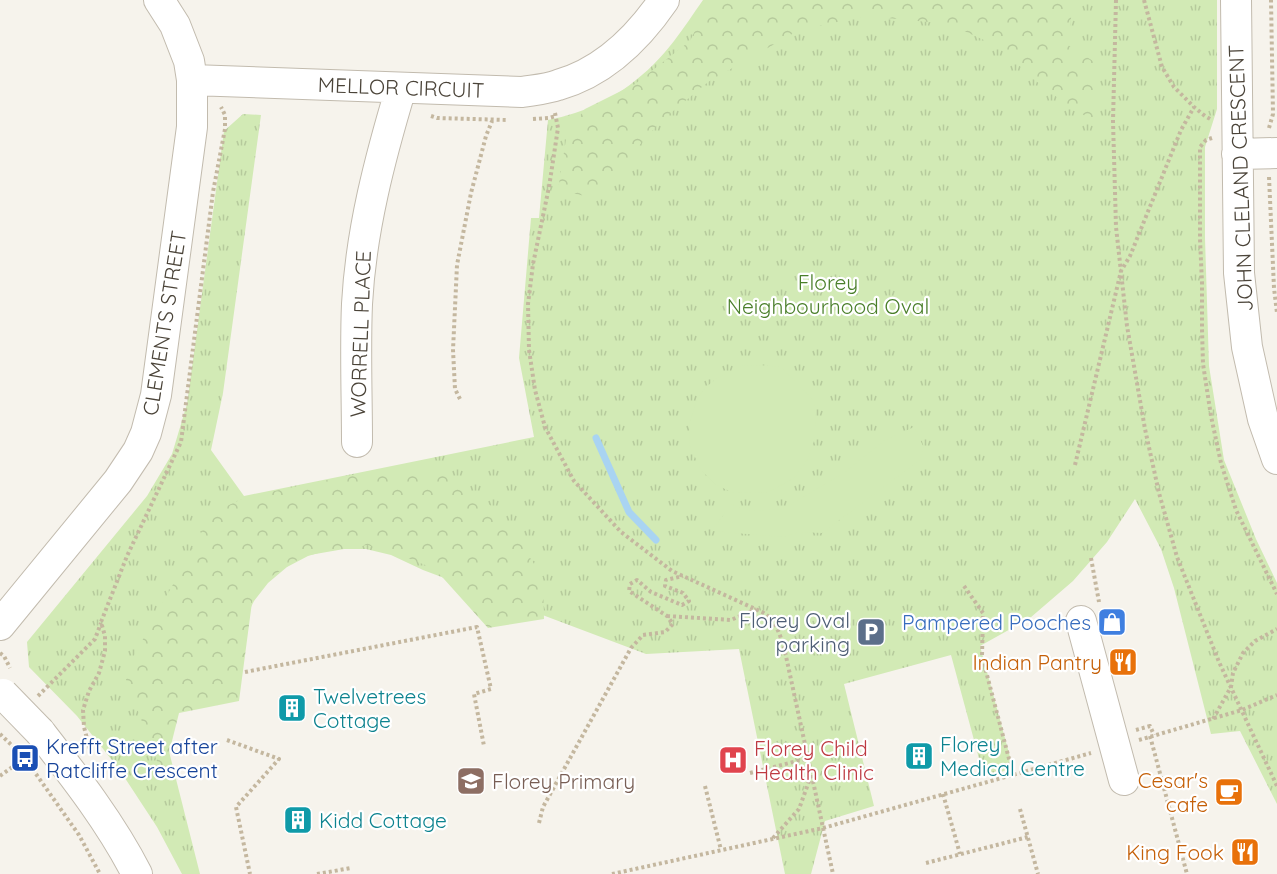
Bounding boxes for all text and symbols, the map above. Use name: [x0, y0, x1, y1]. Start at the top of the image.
street label: JOHN CLELAND CRESCENT: [1222, 44, 1258, 312]
street label: MELLOR CIRCUIT: [317, 71, 485, 103]
street label: CLEMENTS STREET: [137, 229, 191, 417]
street label: WORRELL PLACE: [344, 250, 376, 418]
park label: Florey Neighbourhood Oval: [727, 269, 929, 319]
shop icon: Pampered Pooches: [1096, 606, 1128, 638]
place label: Florey Oval parking: [739, 607, 850, 657]
place label: Pampered Pooches: [902, 609, 1091, 635]
parking icon: Florey Oval parking: [855, 616, 887, 648]
restaurant icon: Indian Pantry: [1107, 646, 1139, 678]
place label: Indian Pantry: [972, 649, 1102, 675]
place label: Twelvetrees Cottage: [313, 683, 426, 733]
building icon: Twelvetrees Cottage: [276, 692, 308, 724]
place label: Florey Medical Centre: [940, 731, 1085, 781]
place label: Krefft Street after Ratcliffe Crescent: [46, 733, 218, 783]
place label: Florey Child Health Clinic: [754, 735, 874, 785]
building icon: Florey Medical Centre: [903, 740, 935, 772]
bus stop icon: Krefft Street after Ratcliffe Crescent: [9, 742, 41, 774]
hospital icon: Florey Child Health Clinic: [717, 744, 749, 776]
school or university icon: Florey Primary: [455, 765, 487, 797]
place label: Cesar's cafe: [1138, 767, 1208, 817]
place label: Florey Primary: [492, 768, 635, 794]
cafe icon: Cesar's cafe: [1213, 776, 1245, 808]
building icon: Kidd Cottage: [282, 804, 314, 836]
place label: Kidd Cottage: [319, 807, 447, 833]
restaurant icon: King Fook: [1229, 836, 1261, 868]
place label: King Fook: [1126, 839, 1224, 865]

